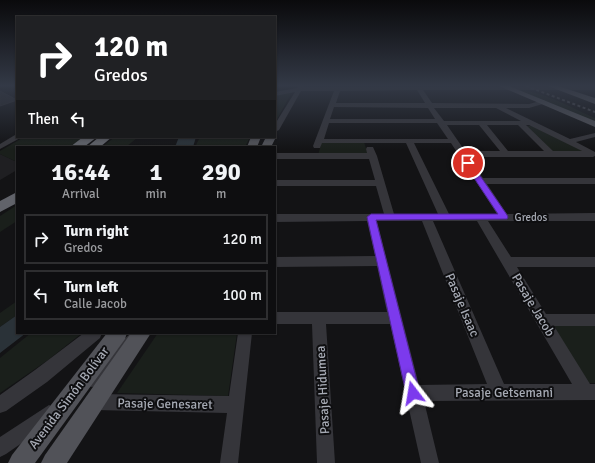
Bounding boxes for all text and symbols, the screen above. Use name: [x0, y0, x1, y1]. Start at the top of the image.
text: 120 m: [94, 30, 168, 64]
icon: right: [28, 32, 80, 84]
text: Gredos: [94, 64, 148, 86]
icon: left: [67, 108, 89, 130]
text: Then: [28, 110, 59, 128]
pin: [451, 146, 485, 180]
icon: arrive: [457, 152, 479, 174]
text: 16:44: [51, 157, 110, 187]
text: 1: [150, 157, 162, 187]
text: 290: [202, 157, 241, 187]
text: Arrival: [62, 186, 99, 202]
text: min: [146, 186, 167, 202]
text: m: [216, 186, 226, 202]
street label: Gredos: [515, 211, 548, 224]
text: Turn right: [64, 222, 129, 240]
icon: right: [30, 228, 52, 250]
text: 120 m: [222, 230, 262, 248]
text: Gredos: [64, 240, 103, 256]
street label: Pasaje Isaac: [441, 271, 483, 339]
street label: Pasaje Jacob: [508, 271, 558, 340]
text: Turn left: [64, 278, 118, 296]
icon: left: [30, 284, 52, 306]
text: 100 m: [222, 286, 262, 304]
text: Calle Jacob: [64, 296, 127, 312]
street label: Avenida Simón Bolívar: [25, 344, 113, 452]
street label: Pasaje Hidumea: [313, 345, 333, 435]
position arrow: [392, 372, 434, 414]
street label: Pasaje Getsemani: [455, 385, 553, 401]
street label: Pasaje Genesaret: [117, 395, 213, 413]

